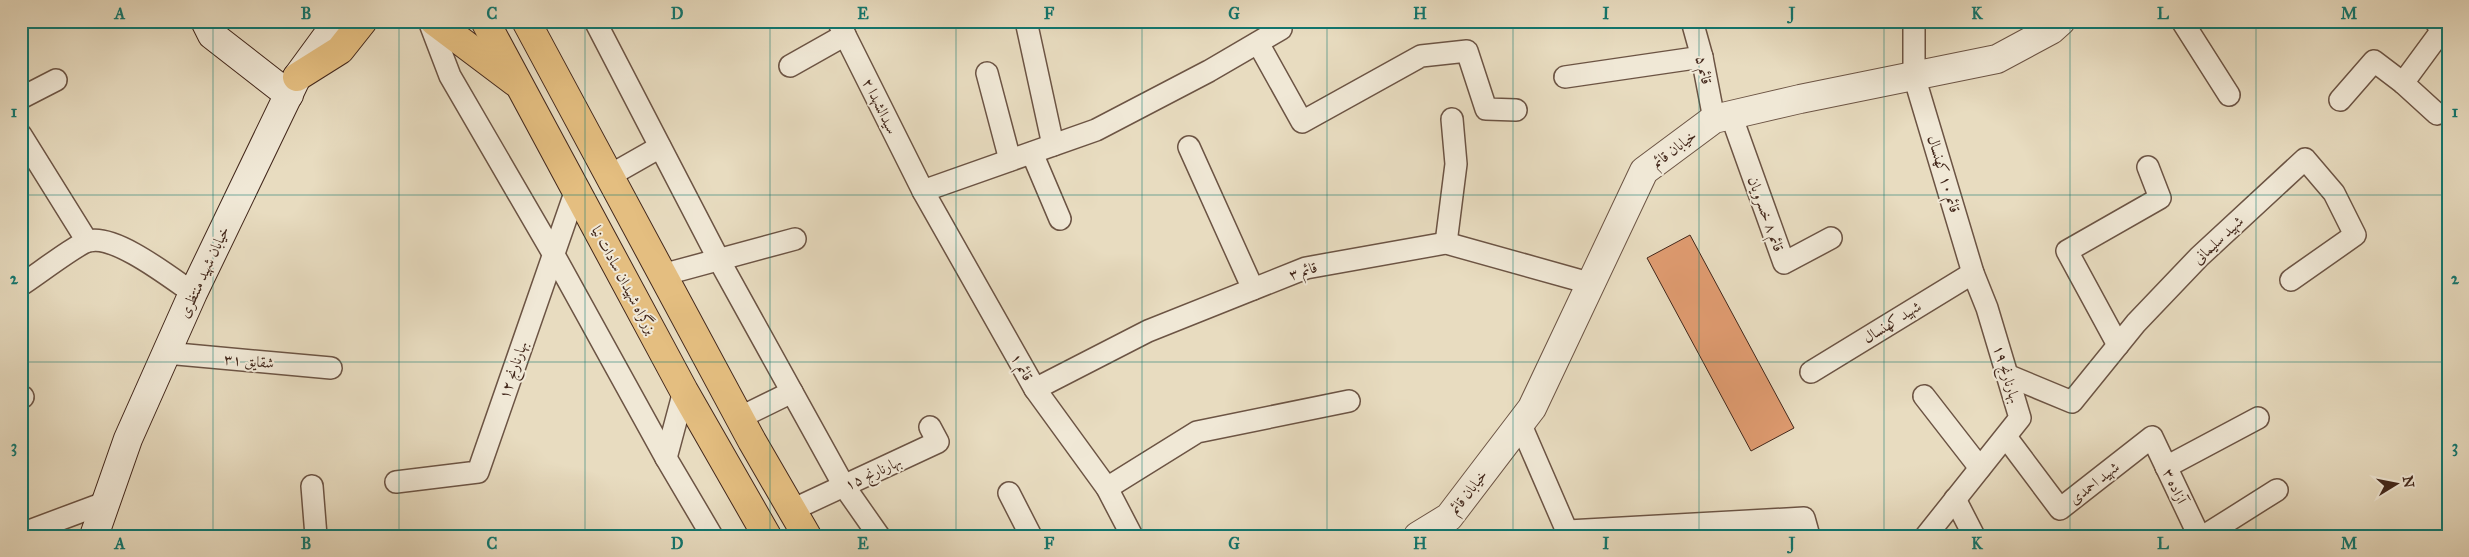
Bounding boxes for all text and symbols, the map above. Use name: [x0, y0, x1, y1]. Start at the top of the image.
text: A: [114, 4, 126, 23]
text: B: [301, 4, 311, 23]
text: C: [487, 4, 498, 23]
text: D: [671, 4, 684, 23]
text: E: [857, 4, 869, 23]
text: F: [1044, 4, 1055, 23]
text: G: [1228, 4, 1240, 23]
text: H: [1413, 4, 1427, 23]
text: I: [1603, 4, 1610, 23]
text: J: [1787, 4, 1796, 24]
text: K: [1971, 4, 1983, 23]
text: L: [2157, 4, 2169, 23]
text: M: [2341, 4, 2358, 23]
street label: قائم ۵: [1688, 54, 1716, 87]
street label: سیدالشهدا ۲: [858, 75, 901, 137]
text: 1: [11, 102, 18, 121]
text: 1: [2452, 102, 2459, 121]
street label: خیابان قائم: [1648, 126, 1703, 175]
street label: قائم ۱۰ کهنسال: [1920, 133, 1964, 216]
street label: قائم ۸ خسرویان: [1740, 174, 1788, 255]
street label: شهید سلیمانی: [2189, 212, 2248, 269]
street label: بزرگراه شهیدان سادات نیا: [587, 222, 661, 338]
street label: خیابان شهید منتظری: [175, 223, 234, 321]
street label: قائم ۳: [1287, 258, 1321, 288]
text: 2: [10, 269, 19, 288]
text: 2: [2451, 269, 2460, 288]
street label: شهید کهنسال: [1860, 297, 1925, 348]
street label: بهارنارنج ۱۲: [495, 339, 536, 403]
street label: بهارنارنج ۱۹: [1985, 343, 2024, 407]
street label: شقایق ۳۱: [223, 350, 275, 372]
street label: قائم ۱: [1004, 350, 1037, 386]
text: 3: [11, 437, 17, 457]
text: 3: [2452, 437, 2458, 457]
street label: بهارنارنج ۱۵: [842, 452, 906, 498]
street label: شهید احمدی: [2065, 458, 2123, 509]
north arrow: [2372, 460, 2422, 510]
street label: خیابان قائم: [1445, 466, 1494, 520]
street label: آزاده ۳: [2159, 466, 2192, 508]
text: N: [2399, 475, 2418, 489]
text: A: [114, 534, 126, 553]
text: B: [301, 534, 311, 553]
text: C: [487, 534, 498, 553]
text: D: [671, 534, 684, 553]
text: E: [857, 534, 869, 553]
text: F: [1044, 534, 1055, 553]
text: G: [1228, 534, 1240, 553]
text: H: [1413, 534, 1427, 553]
text: I: [1603, 534, 1610, 553]
text: J: [1787, 534, 1796, 554]
text: K: [1971, 534, 1983, 553]
text: L: [2157, 534, 2169, 553]
text: M: [2341, 534, 2358, 553]

